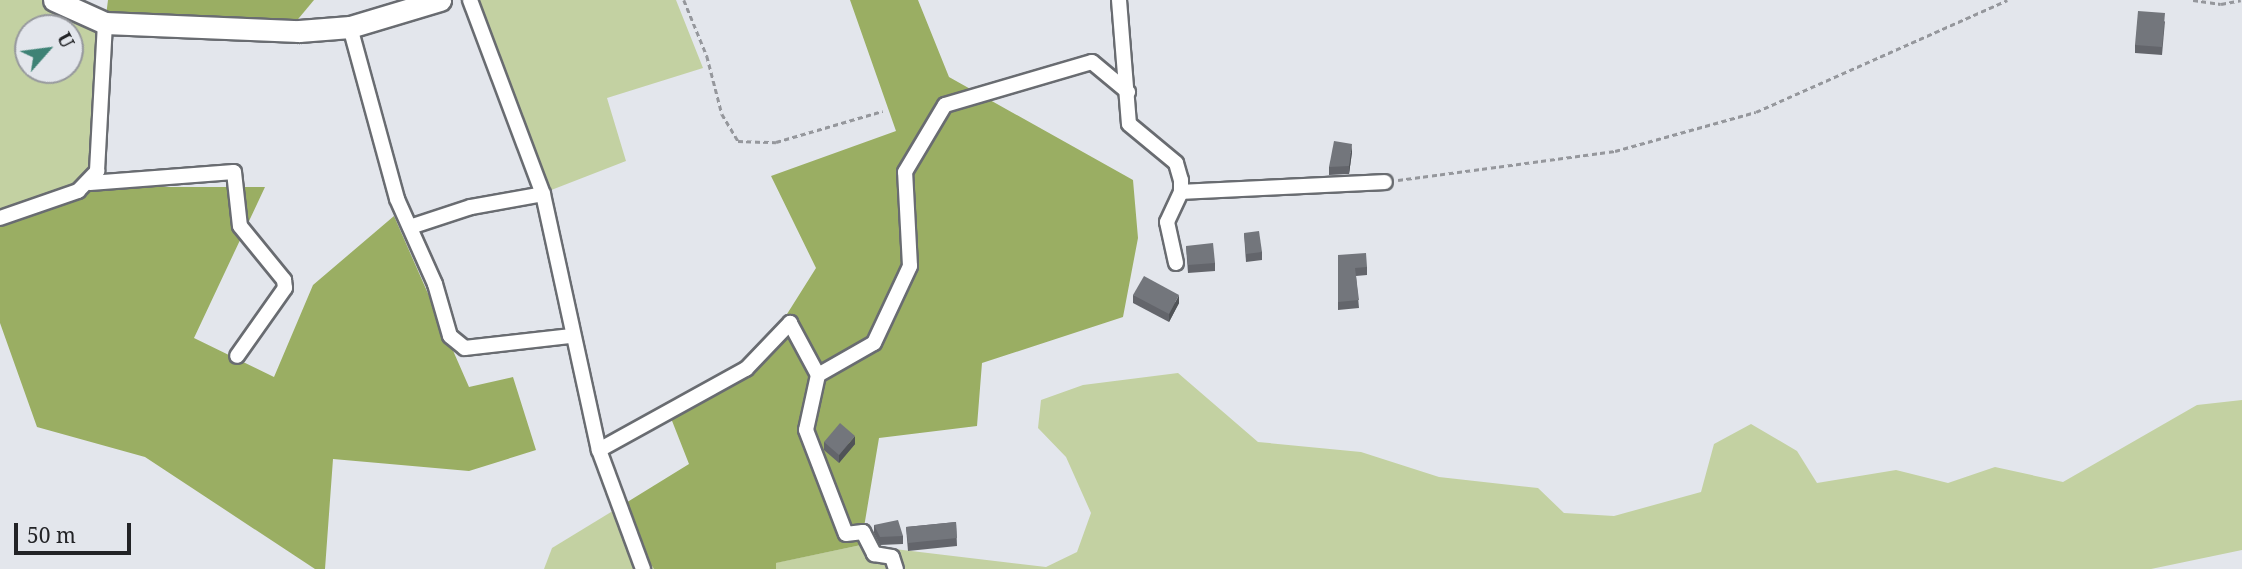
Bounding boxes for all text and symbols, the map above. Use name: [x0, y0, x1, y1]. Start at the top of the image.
north arrow: [14, 14, 84, 84]
text: U: [51, 28, 81, 52]
scale bar: [18, 510, 135, 554]
text: 50 m: [27, 521, 76, 549]

